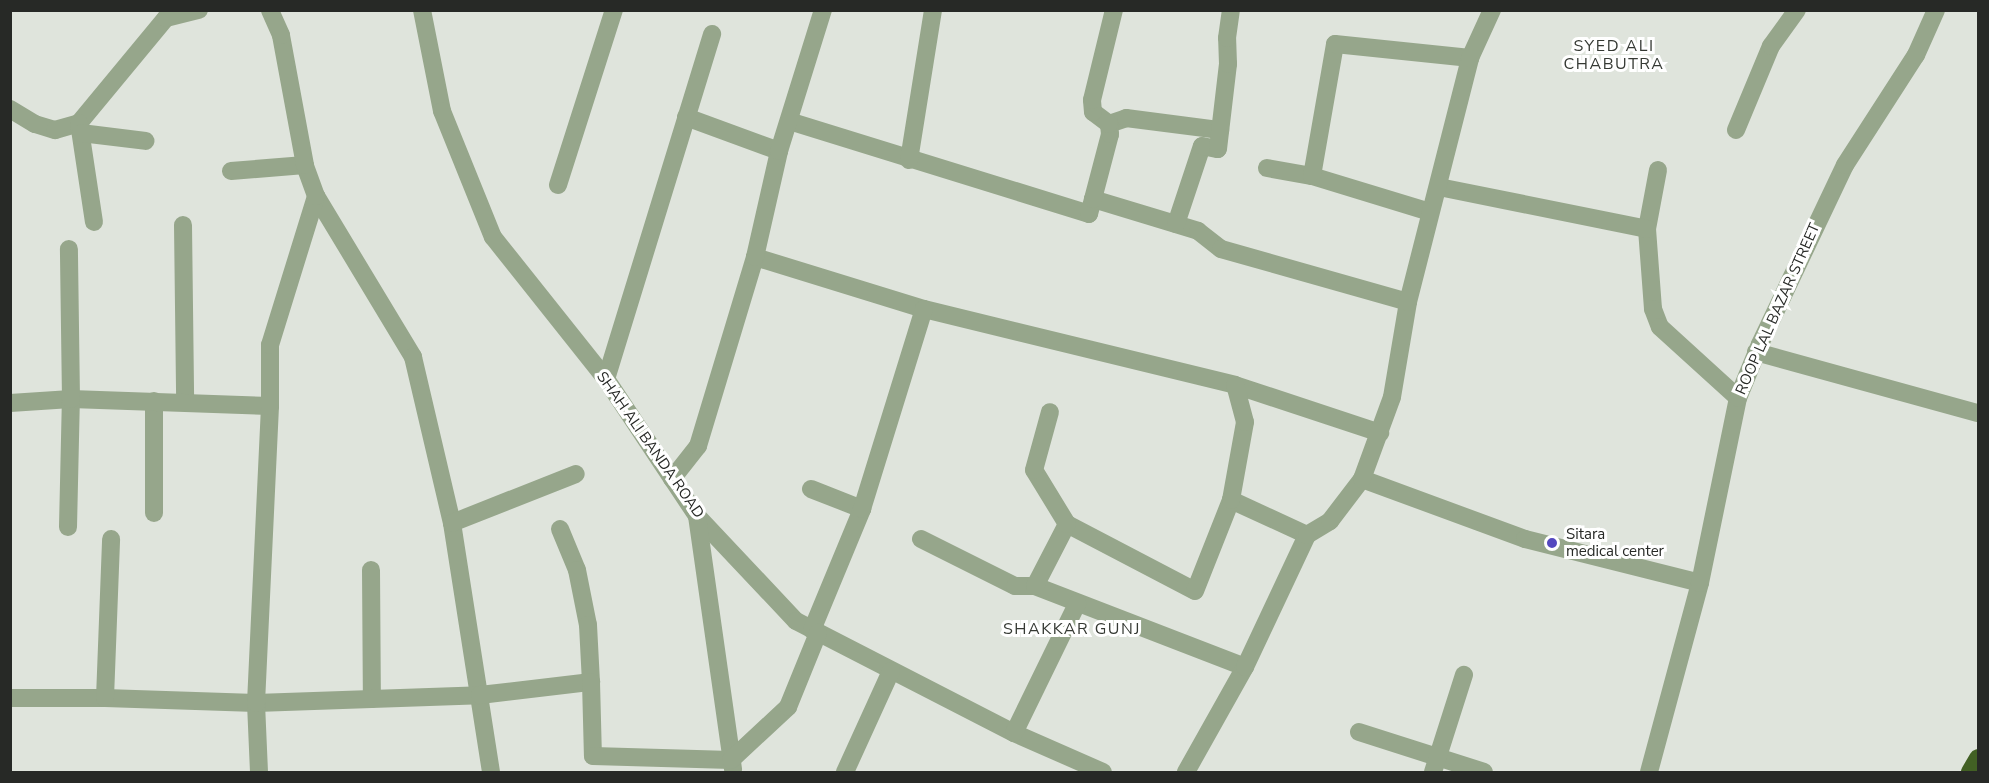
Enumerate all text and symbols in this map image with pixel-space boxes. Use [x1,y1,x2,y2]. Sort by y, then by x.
district label: SYED ALI CHABUTRA [1564,36,1664,74]
street label: ROOP LAL BAZAR STREET [1732,220,1824,398]
street label: SHAH ALI BANDA ROAD [593,368,707,522]
place label: Sitara medical center [1566,525,1664,560]
marker: Sitara medical center [1543,534,1561,552]
district label: SHAKKAR GUNJ [1003,619,1141,639]

